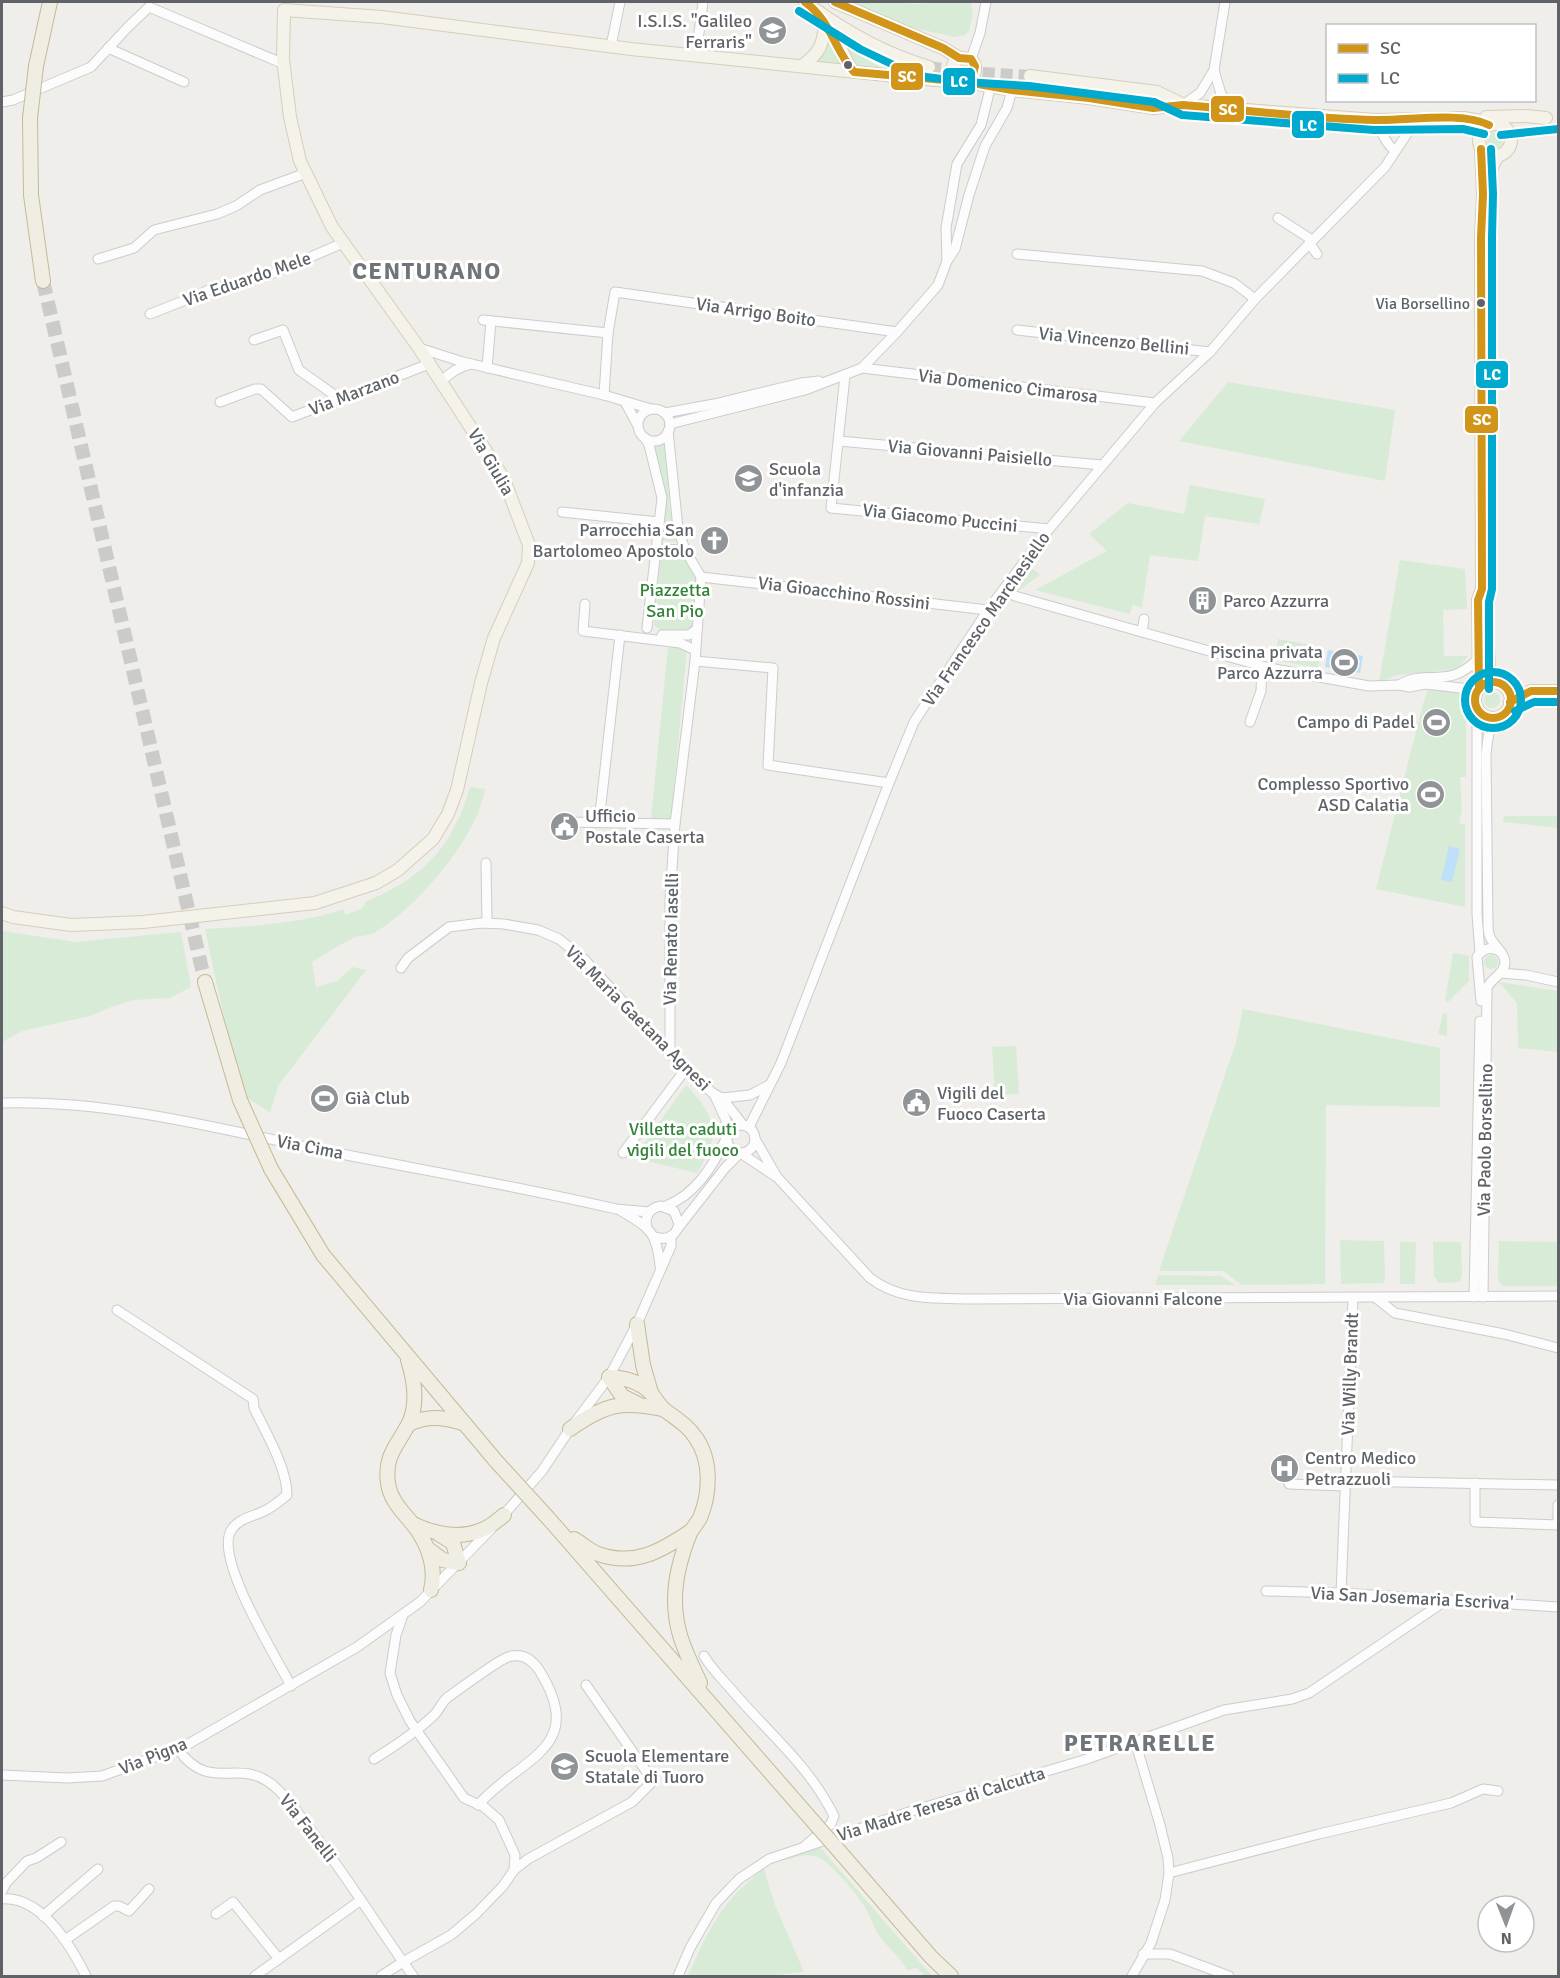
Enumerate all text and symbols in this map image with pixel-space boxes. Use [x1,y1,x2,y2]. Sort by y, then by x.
place label: I.S.I.S. "Galileo Ferraris" [637,10,752,53]
school or university icon: I.S.I.S. "Galileo Ferraris" [757,15,789,47]
legend [1326,24,1536,102]
text: SC [1380,37,1401,59]
unlabelled marker [842,59,854,71]
line badge: SC [890,62,924,91]
text: SC [898,67,917,87]
line badge: LC [942,67,976,96]
text: LC [1380,67,1400,89]
text: LC [950,72,968,92]
line badge: SC [1210,95,1245,123]
text: SC [1219,100,1238,120]
line badge: LC [1291,110,1325,139]
text: LC [1299,116,1317,136]
street label: Via Eduardo Mele [180,247,314,311]
district label: CENTURANO [352,256,502,286]
street label: Via Arrigo Boito [695,293,817,331]
place label: Via Borsellino [1375,294,1470,314]
marker: Via Borsellino [1475,297,1487,309]
street label: Via Vincenzo Bellini [1038,322,1190,360]
line badge: LC [1475,360,1509,389]
street label: Via Domenico Cimarosa [917,364,1099,408]
text: LC [1483,365,1501,385]
street label: Via Marzano [306,366,402,420]
line badge: SC [1464,405,1499,434]
text: SC [1473,410,1492,430]
street label: Via Giulia [463,425,519,499]
street label: Via Giovanni Paisiello [887,435,1053,471]
place label: Scuola d'infanzia [769,458,844,501]
school or university icon: Scuola d'infanzia [732,463,764,495]
street label: Via Giacomo Puccini [861,499,1019,537]
place label: Parrocchia San Bartolomeo Apostolo [533,519,694,562]
church icon: Parrocchia San Bartolomeo Apostolo [699,524,731,556]
street label: Via Francesco Marchesiello [917,527,1055,711]
street label: Via Gioacchino Rossini [757,572,931,614]
park label: Piazzetta San Pio [640,579,710,622]
building icon: Parco Azzurra [1186,585,1218,617]
place label: Parco Azzurra [1223,590,1329,612]
place label: Piscina privata Parco Azzurra [1210,641,1323,684]
sports icon: Piscina privata Parco Azzurra [1328,646,1360,678]
sports icon: Campo di Padel [1420,706,1452,738]
place label: Campo di Padel [1297,711,1415,733]
place label: Complesso Sportivo ASD Calatia [1257,773,1409,816]
sports icon: Complesso Sportivo ASD Calatia [1414,778,1446,810]
place label: Ufficio Postale Caserta [585,805,705,848]
public building icon: Ufficio Postale Caserta [548,810,580,842]
street label: Via Renato Iaselli [659,873,683,1005]
street label: Via Maria Gaetana Agnesi [561,941,715,1095]
street label: Via Paolo Borsellino [1473,1063,1497,1217]
sports icon: Già Club [308,1082,340,1114]
place label: Vigili del Fuoco Caserta [937,1082,1046,1125]
place label: Già Club [345,1087,410,1109]
public building icon: Vigili del Fuoco Caserta [900,1087,932,1119]
park label: Villetta caduti vigili del fuoco [627,1118,739,1161]
street label: Via Cima [275,1130,345,1164]
street label: Via Giovanni Falcone [1063,1288,1223,1310]
street label: Via Willy Brandt [1337,1312,1363,1436]
place label: Centro Medico Petrazzuoli [1305,1447,1416,1490]
hospital icon: Centro Medico Petrazzuoli [1268,1452,1300,1484]
street label: Via San Josemaria Escriva' [1310,1582,1514,1614]
district label: PETRARELLE [1064,1728,1216,1758]
street label: Via Pigna [116,1732,190,1780]
place label: Scuola Elementare Statale di Tuoro [585,1745,729,1788]
school or university icon: Scuola Elementare Statale di Tuoro [548,1750,580,1782]
street label: Via Madre Teresa di Calcutta [834,1762,1048,1846]
street label: Via Fanelli [275,1790,341,1866]
north arrow [1476,1894,1536,1954]
text: N [1501,1928,1512,1948]

